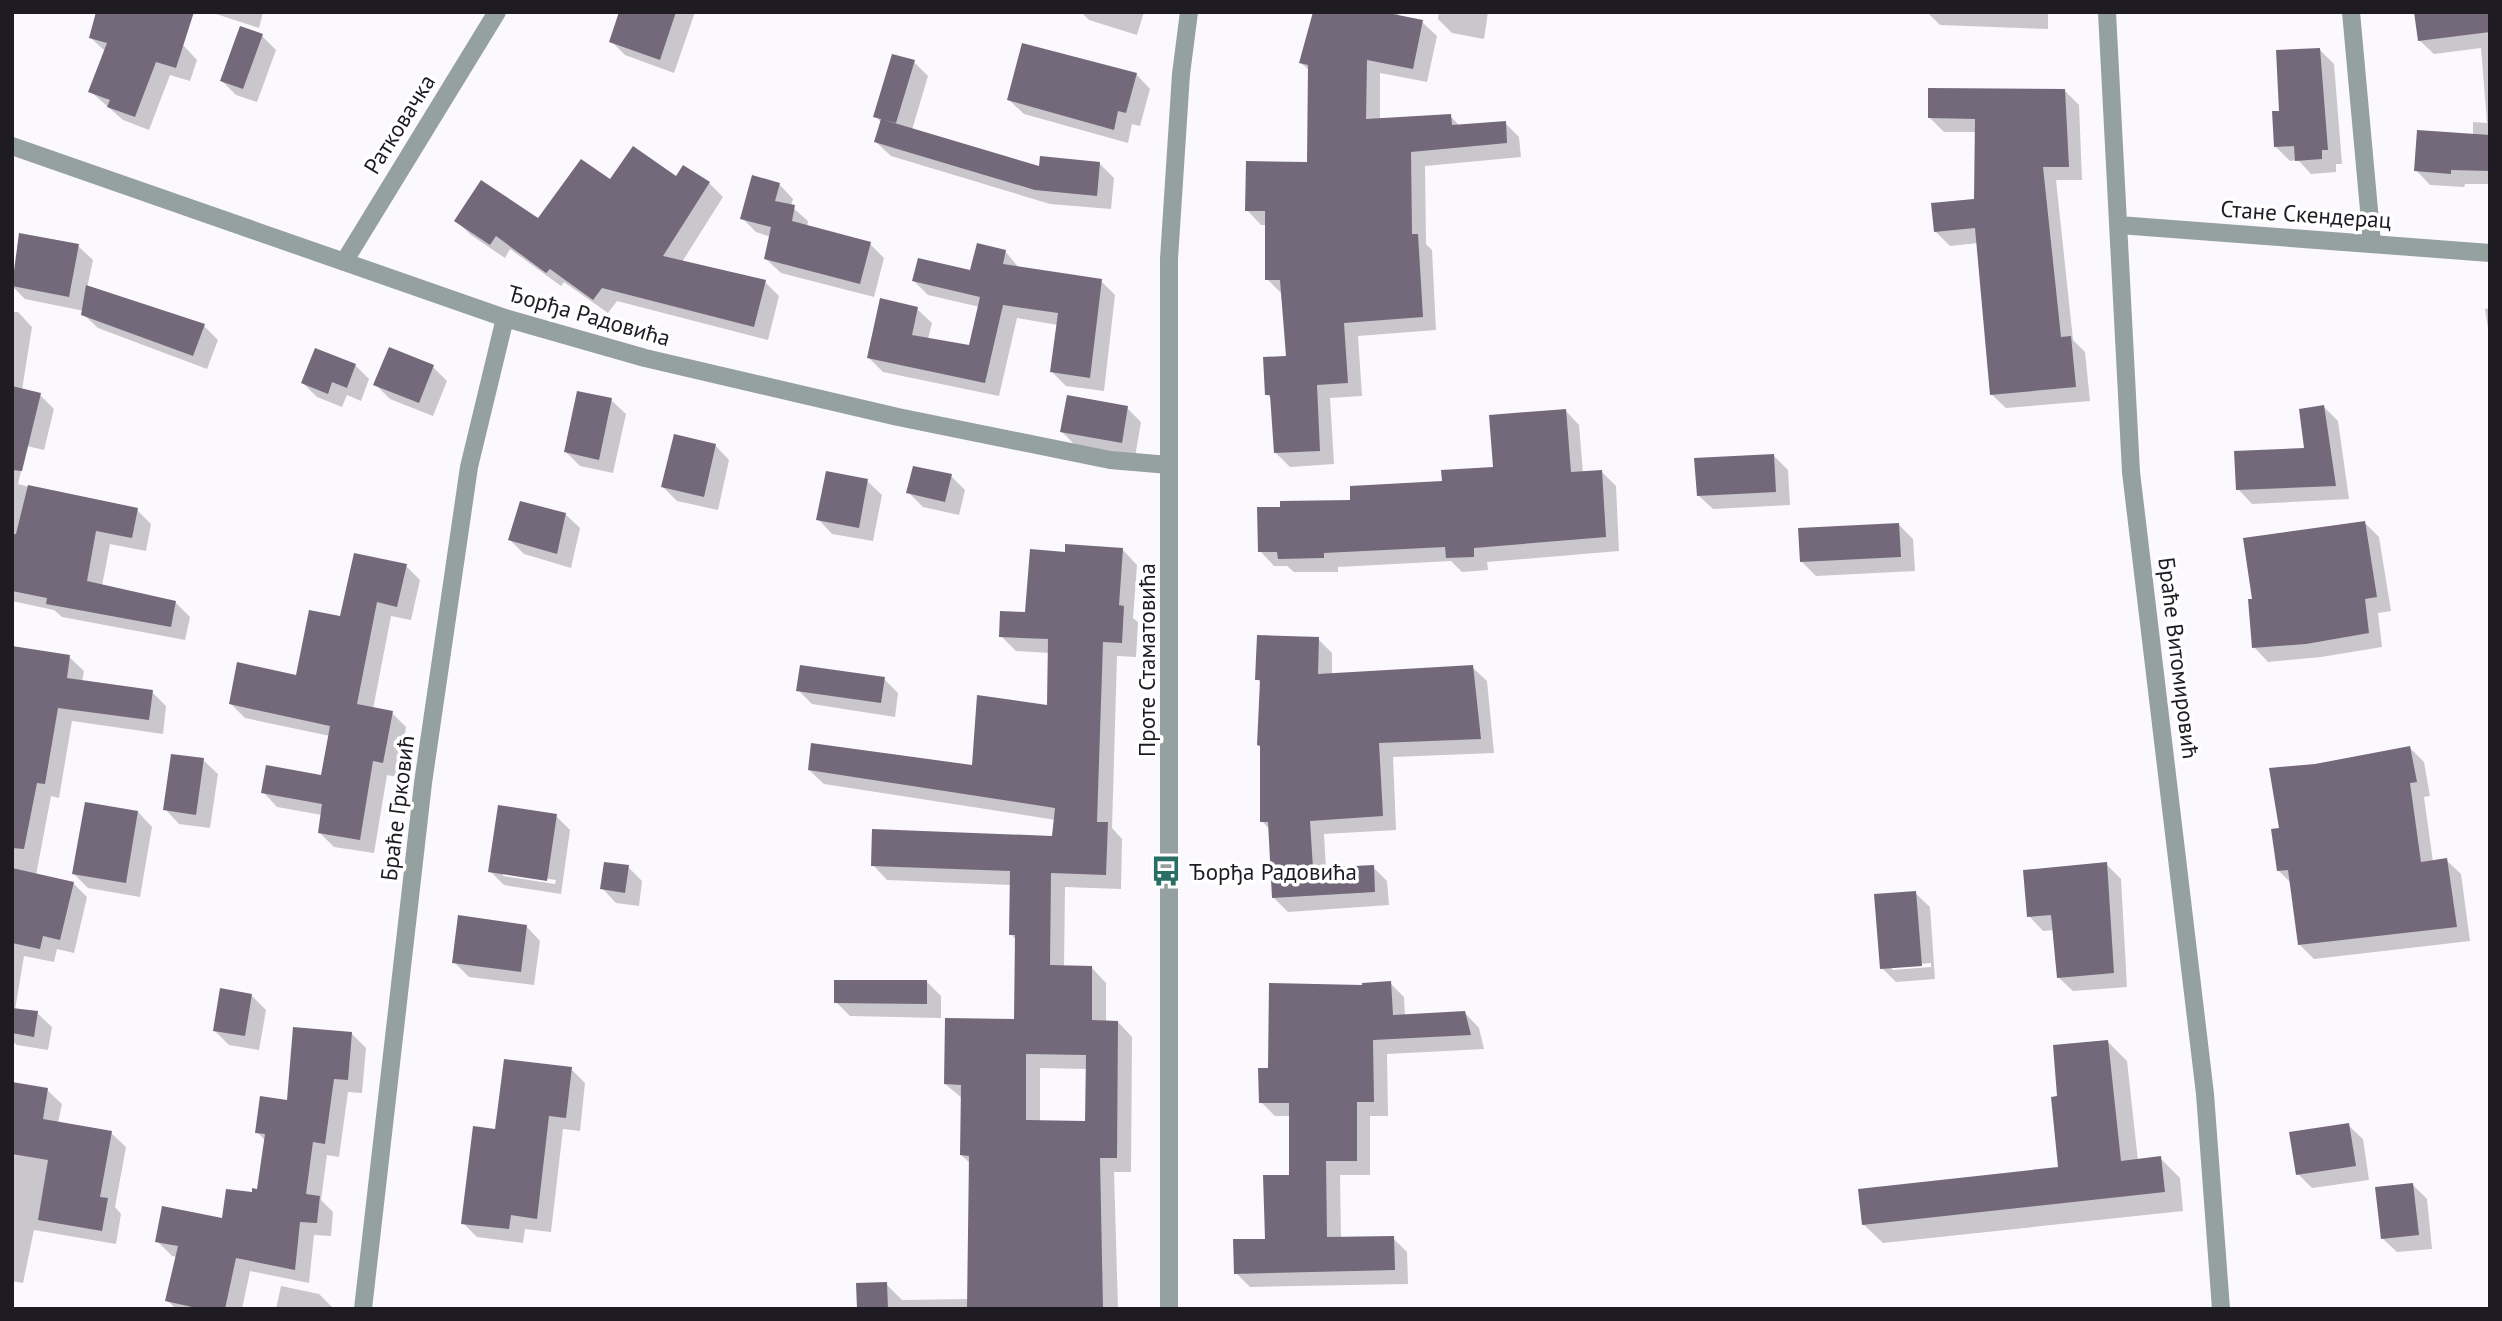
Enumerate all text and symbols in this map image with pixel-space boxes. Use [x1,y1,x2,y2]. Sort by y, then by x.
street label: Ратковачка [357,69,441,179]
street label: Стане Скендерац [2220,194,2393,234]
street label: Ђорђа Радовића [504,278,674,352]
street label: Браће Витомировић [2152,556,2206,760]
street label: Проте Стаматовића [1132,563,1161,757]
street label: Браће Грковић [374,733,420,883]
bus stop icon: Ђорђа Радовића [1149,854,1183,888]
place label: Ђорђа Радовића [1189,857,1357,886]

